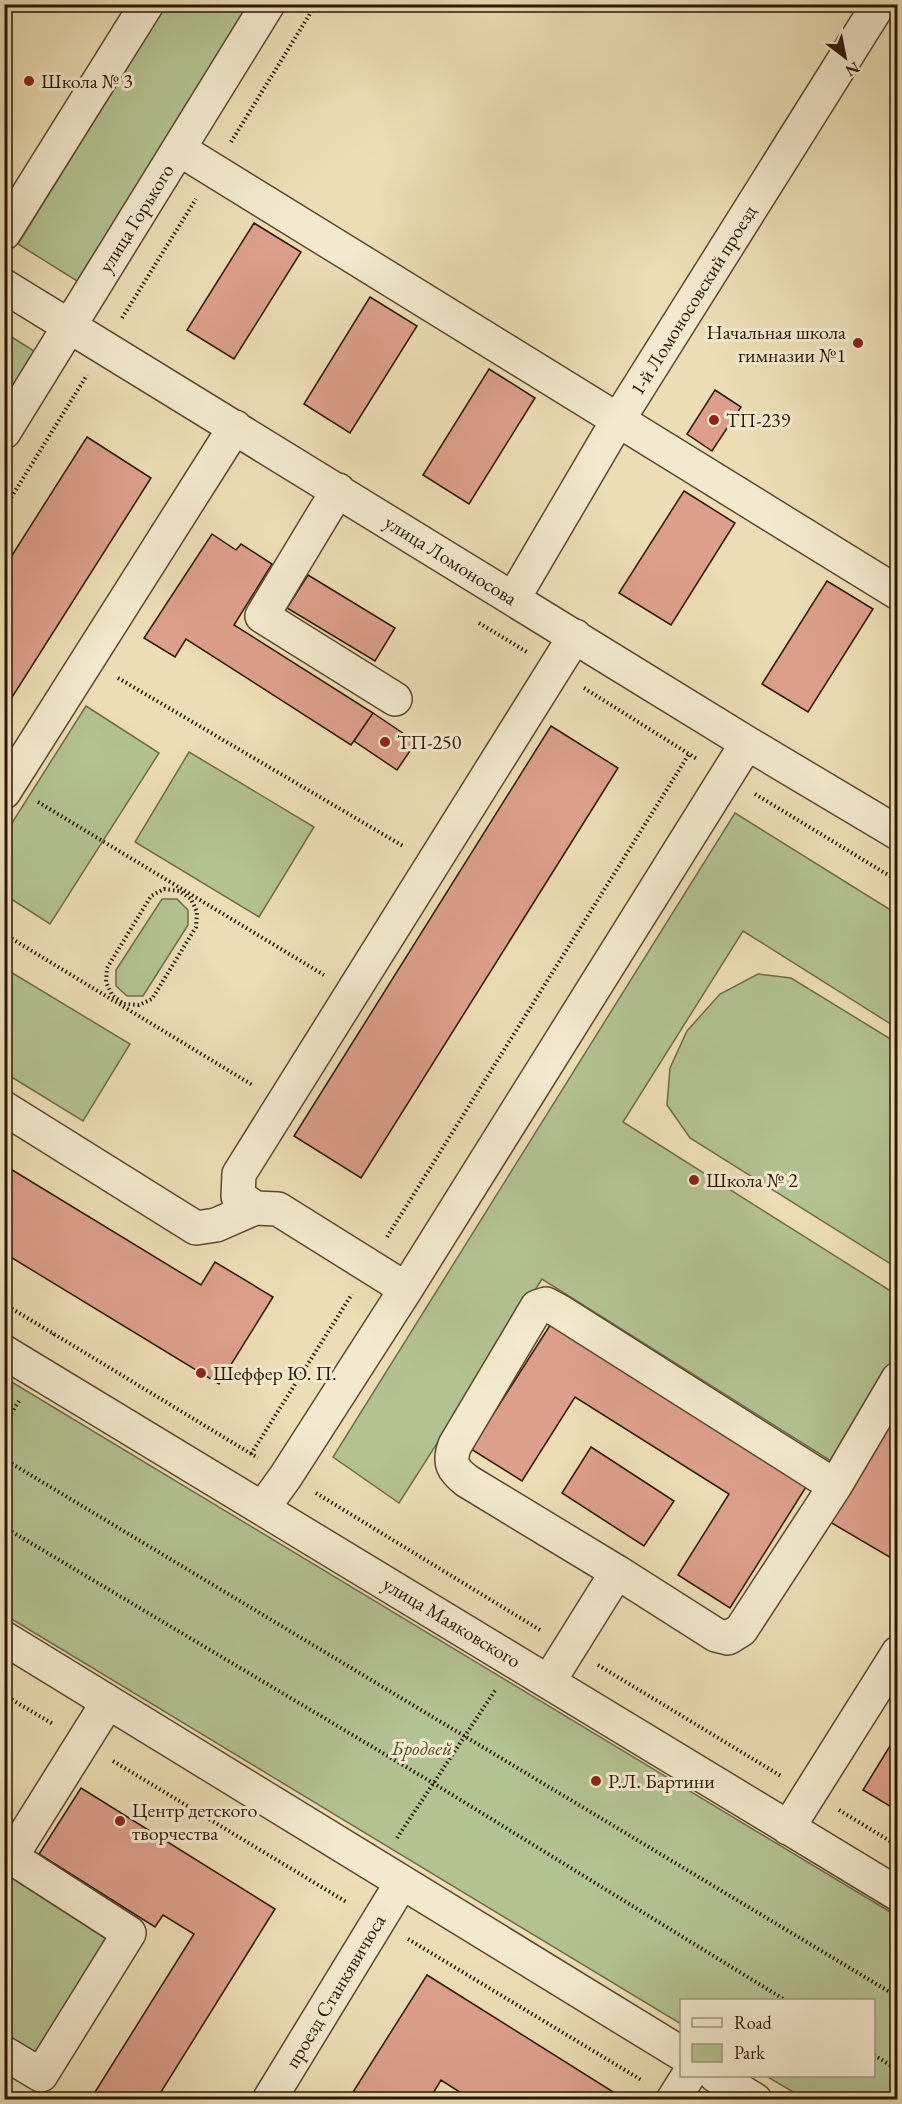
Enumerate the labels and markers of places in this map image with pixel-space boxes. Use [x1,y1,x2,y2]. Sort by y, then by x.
place label: Школа № 3 [41,68,133,94]
marker: Школа № 3 [22,74,36,88]
place label: Начальная школа гимназии №1 [707,319,846,368]
marker: Начальная школа гимназии №1 [851,336,865,350]
place label: ТП-239 [726,407,791,433]
marker: ТП-239 [707,413,721,427]
place label: ТП-250 [397,729,462,755]
marker: ТП-250 [378,735,392,749]
place label: Школа № 2 [706,1167,798,1193]
marker: Школа № 2 [687,1173,701,1187]
place label: Шеффер Ю. П. [213,1360,337,1386]
marker: Шеффер Ю. П. [194,1366,208,1380]
place label: Р.Л. Бартини [608,1768,715,1794]
marker: Р.Л. Бартини [589,1774,603,1788]
place label: Центр детского творчества [132,1797,257,1846]
marker: Центр детского творчества [113,1814,127,1828]

